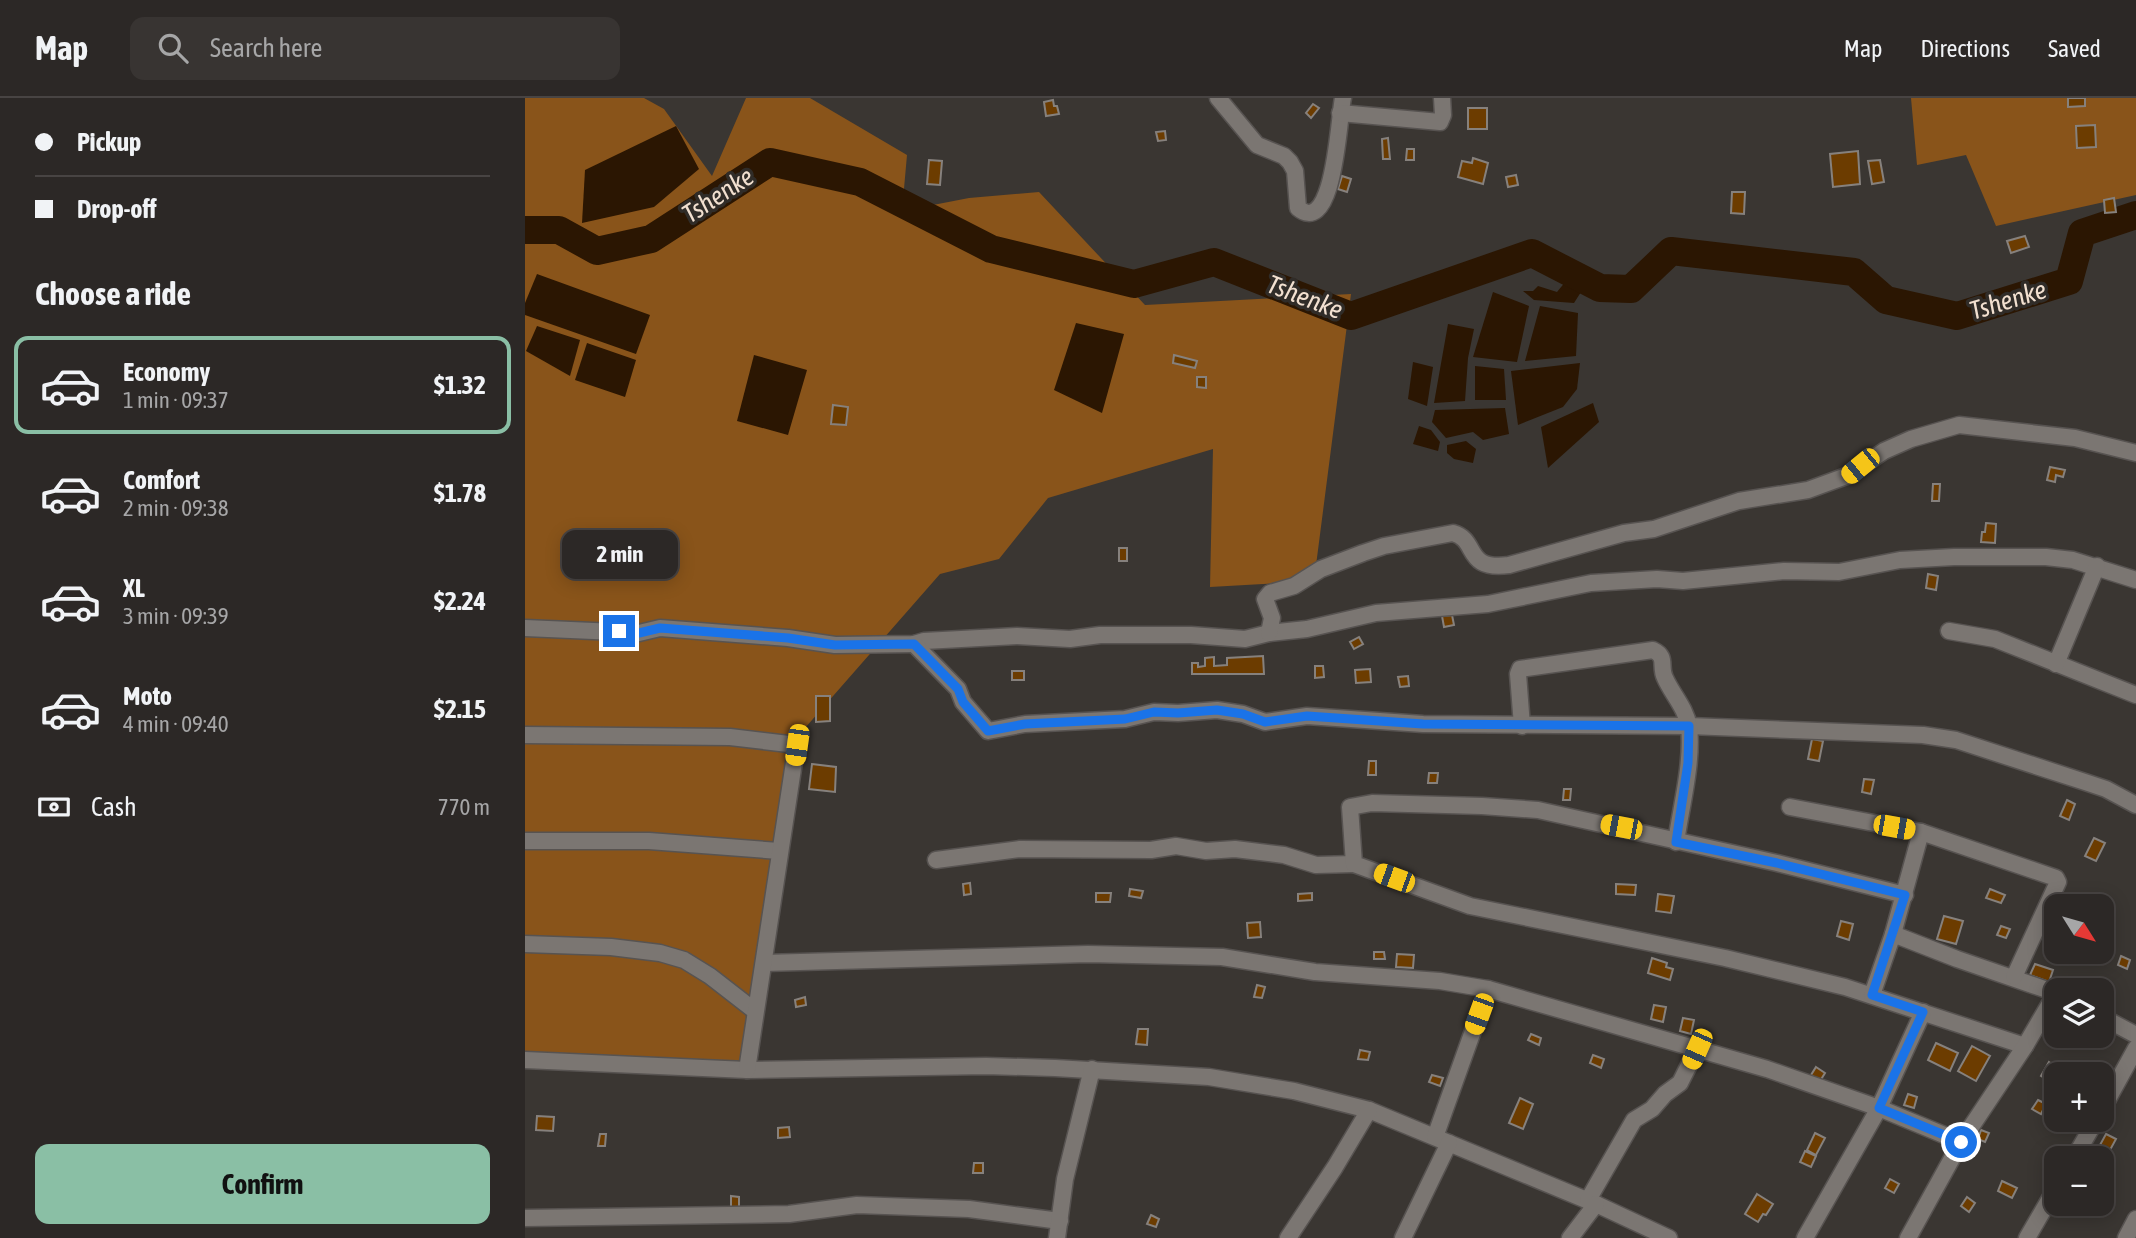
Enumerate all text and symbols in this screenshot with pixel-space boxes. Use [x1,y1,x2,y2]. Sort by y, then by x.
search box [130,17,620,80]
text: Map [35,29,88,67]
icon: search [154,29,192,67]
text: Search here [210,33,322,63]
text: Map [1844,35,1882,62]
text: Directions [1920,35,2010,62]
text: Saved [2048,35,2101,62]
text: Pickup [77,127,141,157]
water label: Tshenke [677,161,759,229]
text: Drop-off [77,194,157,224]
water label: Tshenke [1263,269,1347,325]
water label: Tshenke [1966,274,2050,326]
text: Choose a ride [35,275,191,312]
icon: car [39,354,102,417]
text: Economy [123,357,210,387]
text: $1.32 [434,370,486,400]
text: 1 min · 09:37 [123,387,229,413]
car [1838,445,1883,487]
icon: car [39,462,102,525]
text: Comfort [123,465,200,495]
text: $1.78 [434,478,486,508]
text: 2 min · 09:38 [123,495,229,521]
callout: 2 min [561,530,677,578]
text: 2 min [597,541,643,567]
icon: car [39,570,102,633]
text: XL [123,573,145,603]
text: $2.24 [434,586,486,616]
text: 3 min · 09:39 [123,603,229,629]
route end [603,615,635,647]
icon: car [39,678,102,741]
text: Moto [123,681,172,711]
text: $2.15 [434,694,486,724]
text: 4 min · 09:40 [123,711,229,737]
car [784,723,811,767]
icon: cash [35,788,73,826]
text: Cash [91,792,137,822]
text: 770 m [438,794,490,820]
car [1599,813,1644,841]
car [1872,813,1917,841]
car [1371,861,1418,895]
north arrow [2044,894,2114,964]
map controls [2044,894,2114,1216]
button: layers [2044,978,2114,1048]
car [1462,991,1497,1037]
car [1679,1026,1716,1072]
button: + [2044,1062,2114,1132]
route start [1945,1126,1977,1158]
button: Confirm [35,1144,490,1224]
button: − [2044,1146,2114,1216]

